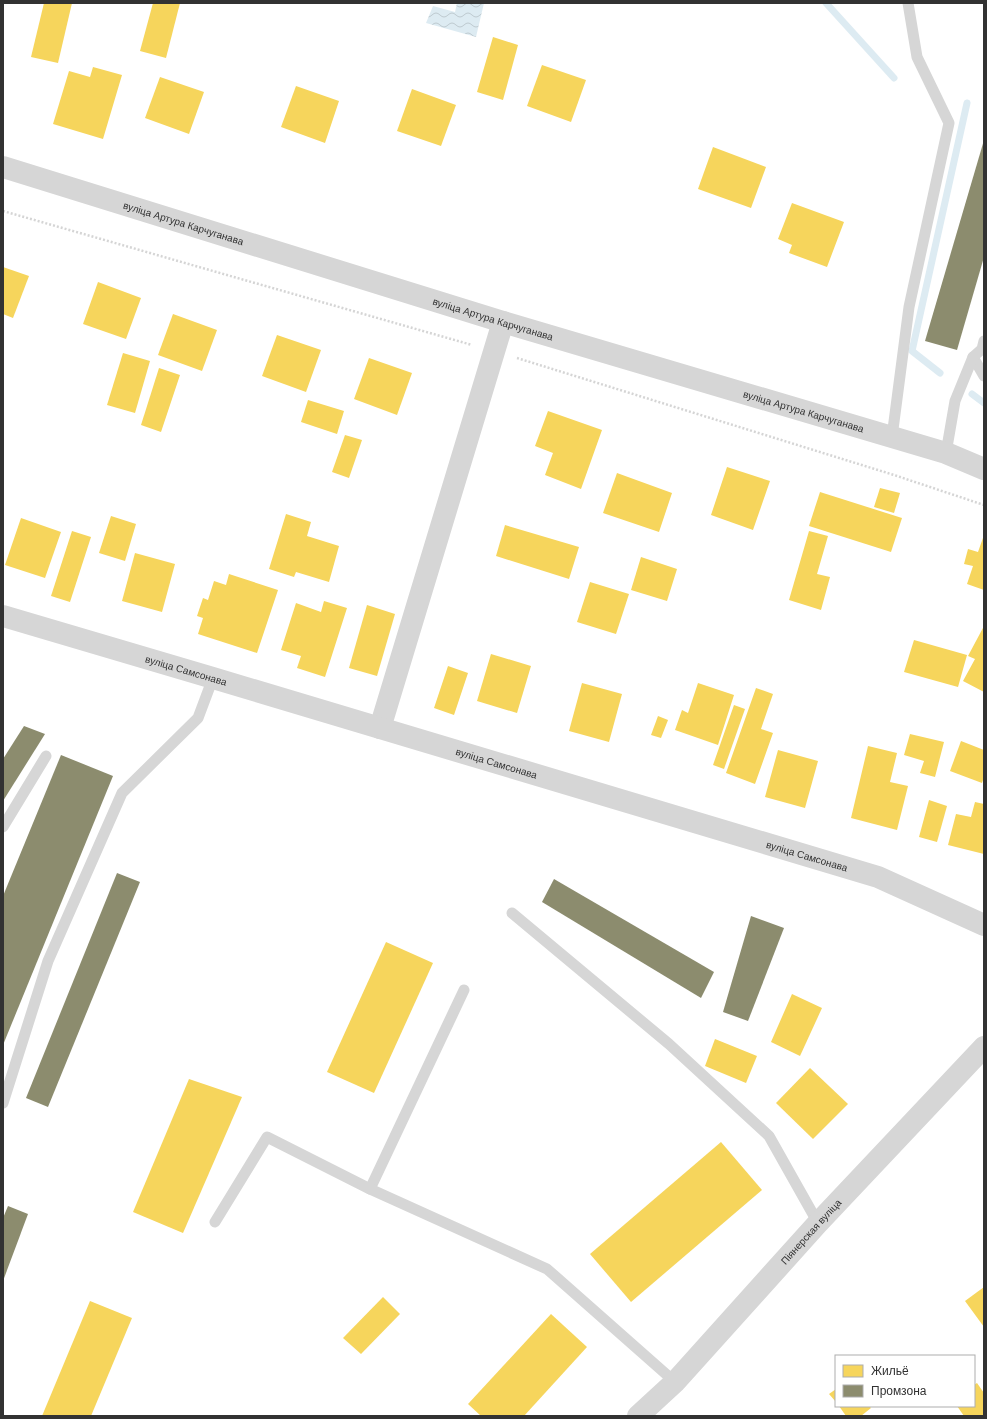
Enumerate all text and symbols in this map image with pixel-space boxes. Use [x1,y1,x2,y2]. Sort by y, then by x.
street label: вуліца Артура Карчуганава [122,199,245,247]
street label: вуліца Артура Карчуганава [431,295,555,342]
street label: вуліца Артура Карчуганава [742,388,866,434]
street label: вуліца Самсонава [144,653,229,687]
street label: вуліца Самсонава [455,746,539,780]
street label: вуліца Самсонава [765,838,849,873]
street label: Піянерская вуліца [778,1196,844,1266]
legend [835,1355,975,1407]
text: Жильё [871,1364,909,1378]
text: Промзона [871,1384,927,1398]

